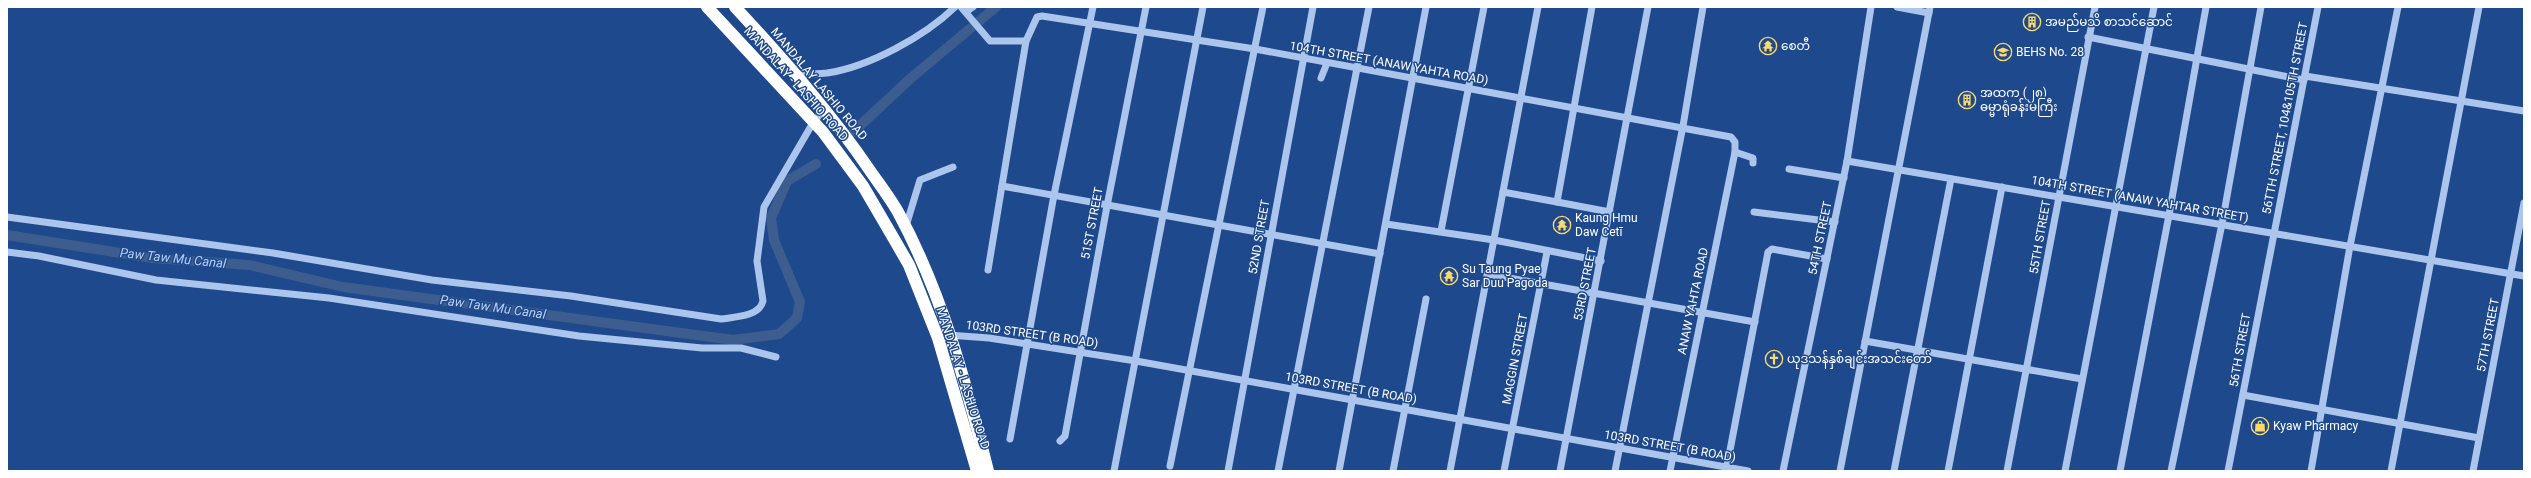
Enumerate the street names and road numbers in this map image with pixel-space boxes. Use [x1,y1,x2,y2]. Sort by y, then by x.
street label: 56TTH STREET, 104&105TH STREET [2259,21,2311,215]
street label: MANDALAY - LASHIO ROAD [741,24,851,144]
street label: MANDALAY LASHIO ROAD [768,25,870,143]
street label: 104TH STREET (ANAW YAHTA ROAD) [1288,39,1490,87]
street label: 104TH STREET (ANAW YAHTAR STREET) [2030,173,2250,225]
street label: 51ST STREET [1078,186,1106,260]
street label: 52ND STREET [1246,199,1272,275]
street label: 55TH STREET [2027,199,2053,275]
street label: 54TH STREET [1805,200,1835,276]
street label: 53RD STREET [1571,246,1599,322]
street label: ANAW YAHTA ROAD [1675,246,1711,356]
street label: 57TH STREET [2474,297,2502,373]
street label: MANDALAY - LASHIO ROAD [933,305,993,451]
street label: MAGGIN STREET [1499,312,1531,406]
street label: 56TH STREET [2227,312,2253,388]
street label: 103RD STREET (B ROAD) [965,318,1099,350]
street label: 103RD STREET (B ROAD) [1284,369,1418,407]
street label: 103RD STREET (B ROAD) [1603,427,1737,465]

